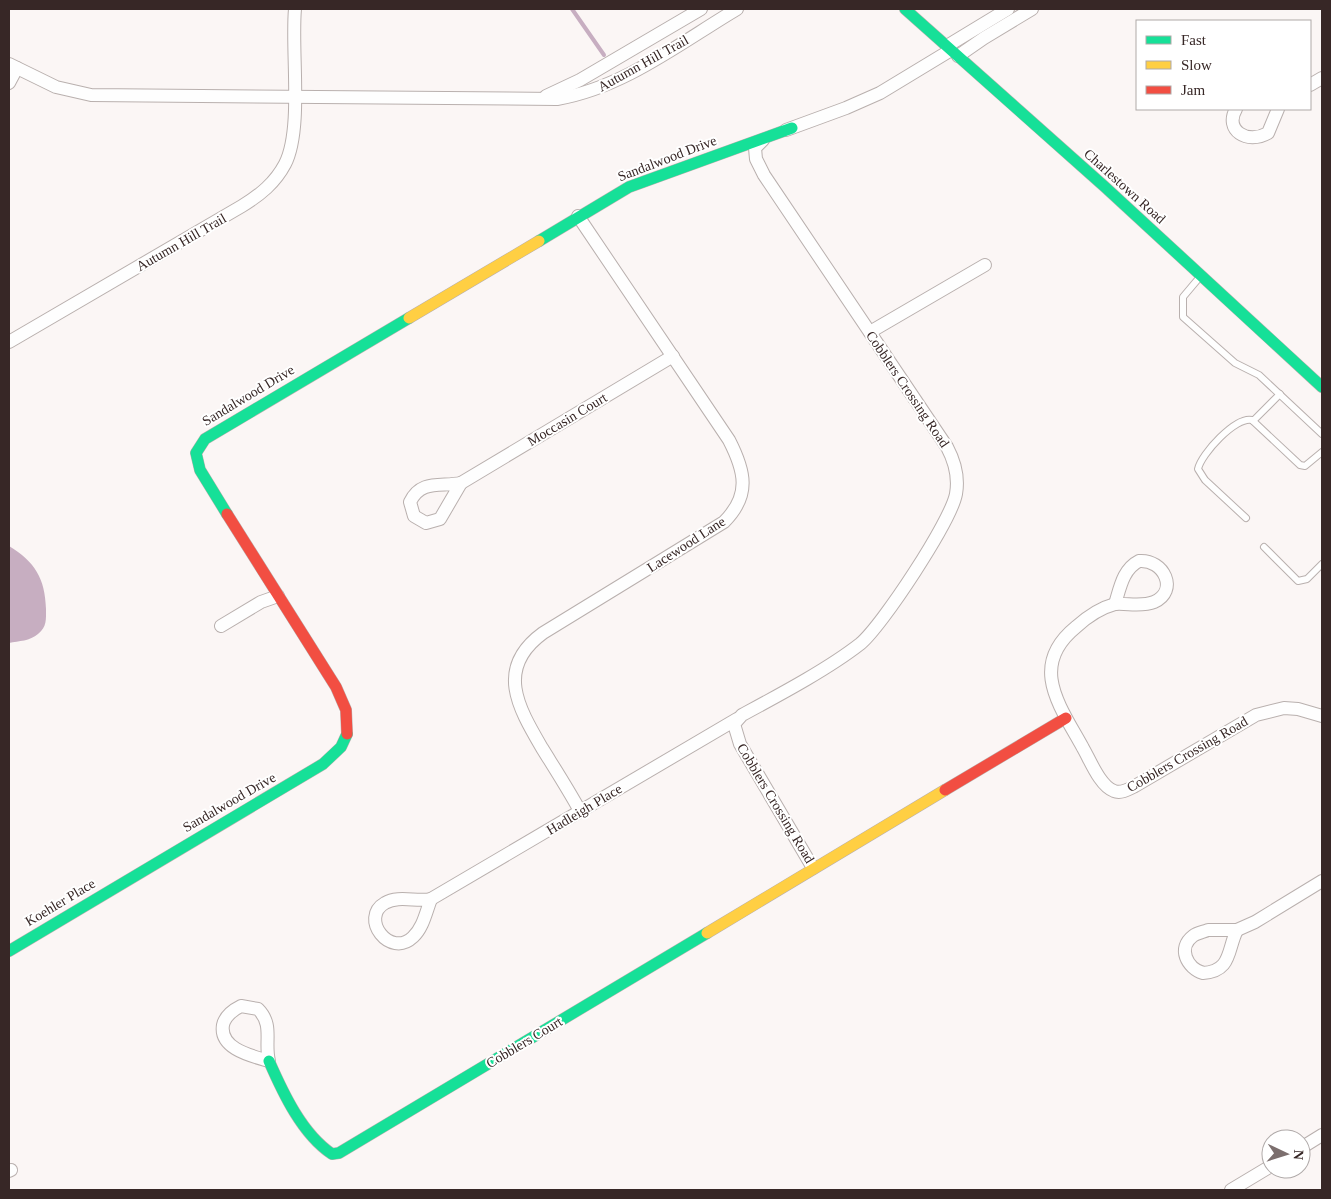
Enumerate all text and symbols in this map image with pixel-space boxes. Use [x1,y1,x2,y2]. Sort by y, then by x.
legend [1136,20,1311,110]
street label: Autumn Hill Trail [595,32,691,95]
text: Fast [1181,32,1207,48]
text: Slow [1181,57,1212,73]
text: Jam [1181,82,1205,98]
street label: Sandalwood Drive [616,133,719,184]
street label: Charlestown Road [1081,146,1168,227]
street label: Autumn Hill Trail [134,211,229,274]
street label: Cobblers Crossing Road [863,328,952,450]
street label: Sandalwood Drive [200,362,297,429]
street label: Moccasin Court [525,390,610,449]
street label: Lacewood Lane [645,514,728,575]
street label: Cobblers Crossing Road [1124,714,1250,795]
street label: Cobblers Crossing Road [734,741,817,866]
street label: Sandalwood Drive [180,770,278,835]
street label: Hadleigh Place [544,781,625,838]
street label: Koehler Place [23,876,98,929]
street label: Cobblers Court [484,1014,565,1071]
north arrow [1261,1129,1311,1179]
text: N [1291,1149,1306,1160]

